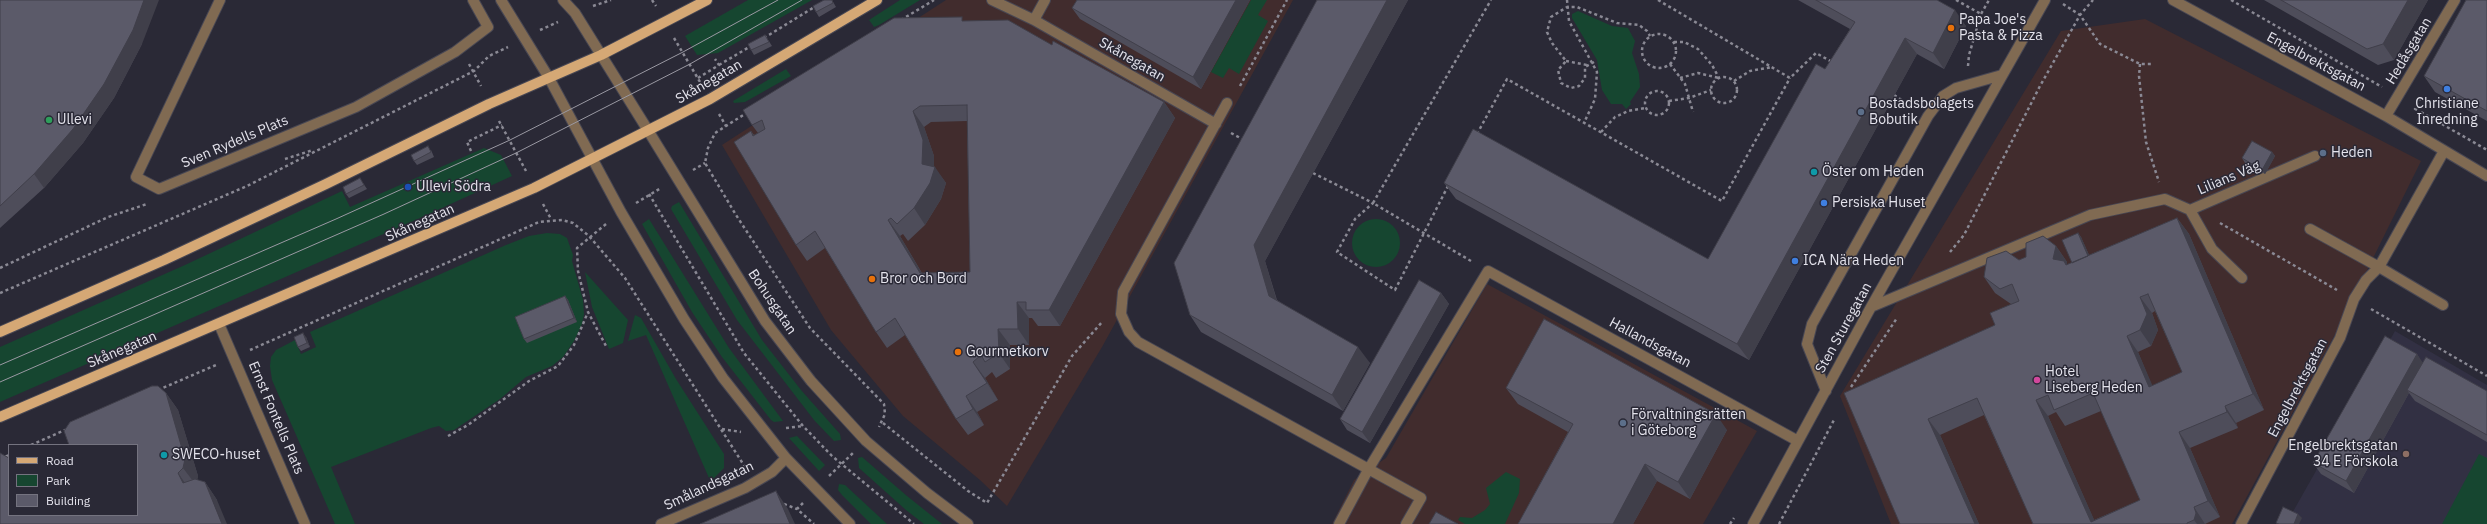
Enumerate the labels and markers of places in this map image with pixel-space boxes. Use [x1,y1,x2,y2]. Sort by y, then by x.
place label: Papa Joe's Pasta & Pizza [1959,12,2043,44]
marker: Papa Joe's Pasta & Pizza [1946,23,1956,33]
marker: Christiane Inredning [2442,84,2452,94]
place label: Bostadsbolagets Bobutik [1869,96,1974,128]
place label: Christiane Inredning [2415,96,2479,128]
marker: Bostadsbolagets Bobutik [1856,107,1866,117]
place label: Ullevi [57,112,92,128]
marker: Ullevi [44,115,54,125]
place label: Heden [2331,145,2372,161]
marker: Heden [2318,148,2328,158]
place label: Öster om Heden [1822,164,1924,180]
marker: Öster om Heden [1809,167,1819,177]
place label: Ullevi Södra [416,179,491,195]
marker: Ullevi Södra [403,182,413,192]
place label: Persiska Huset [1832,195,1926,211]
marker: Persiska Huset [1819,198,1829,208]
place label: ICA Nära Heden [1803,253,1904,269]
marker: ICA Nära Heden [1790,256,1800,266]
place label: Bror och Bord [880,271,967,287]
marker: Bror och Bord [867,274,877,284]
place label: Gourmetkorv [966,344,1049,360]
marker: Gourmetkorv [953,347,963,357]
place label: Hotel Liseberg Heden [2045,364,2143,396]
marker: Hotel Liseberg Heden [2032,375,2042,385]
place label: Förvaltningsrätten i Göteborg [1631,407,1746,440]
marker: Förvaltningsrätten i Göteborg [1618,418,1628,428]
place label: Engelbrektsgatan 34 E Förskola [2288,438,2398,470]
place label: SWECO-huset [172,447,260,463]
marker: Engelbrektsgatan 34 E Förskola [2401,449,2411,459]
marker: SWECO-huset [159,450,169,460]

